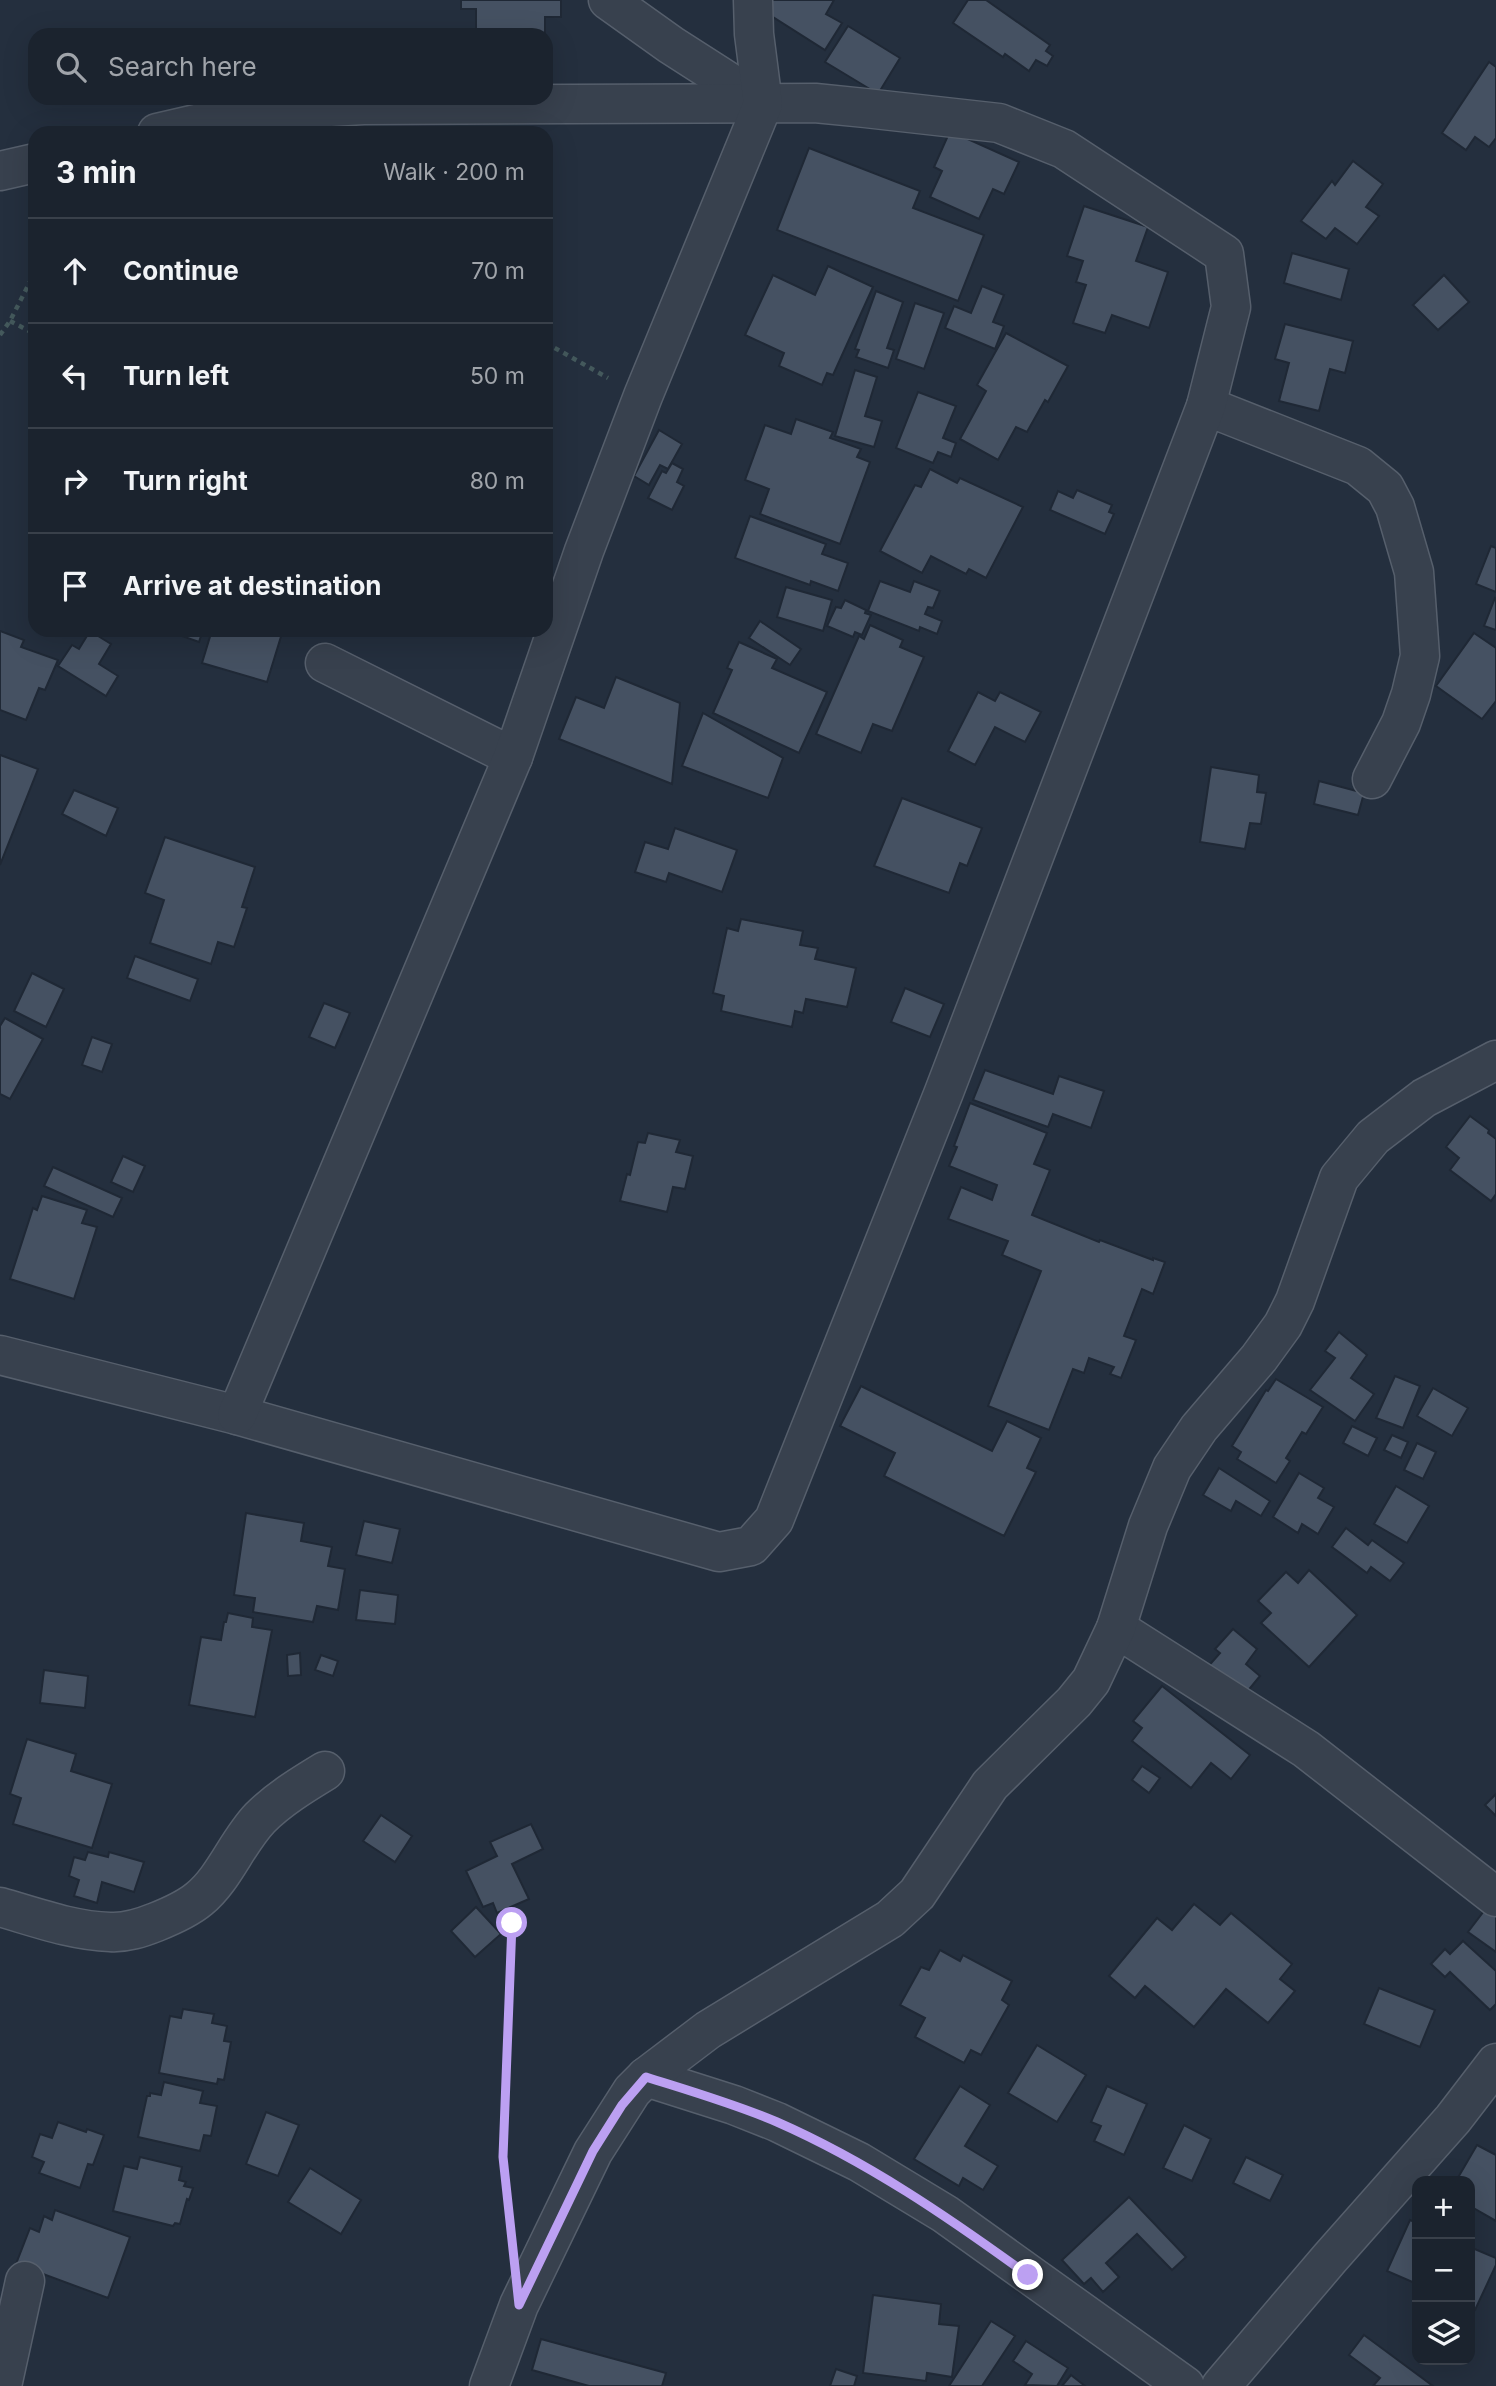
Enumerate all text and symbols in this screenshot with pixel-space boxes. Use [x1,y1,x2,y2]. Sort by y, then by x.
search box [28,28,553,105]
icon: search [52,48,90,86]
text: Search here [108,51,257,82]
text: 3 min [56,154,137,190]
text: Walk · 200 m [383,158,525,186]
icon: ahead [56,252,94,290]
text: Continue [123,255,239,286]
text: 70 m [471,257,525,285]
icon: left [56,357,94,395]
text: Turn left [123,360,229,391]
text: 50 m [470,362,525,390]
icon: right [56,462,94,500]
text: Turn right [123,465,248,496]
text: 80 m [470,467,525,495]
icon: arrive [56,567,94,605]
text: Arrive at destination [123,570,382,601]
route start [496,1907,527,1938]
map controls [1412,2176,1475,2365]
button: + [1412,2176,1475,2239]
button: − [1412,2239,1475,2302]
route end [1012,2259,1043,2290]
button: layers [1412,2302,1475,2365]

